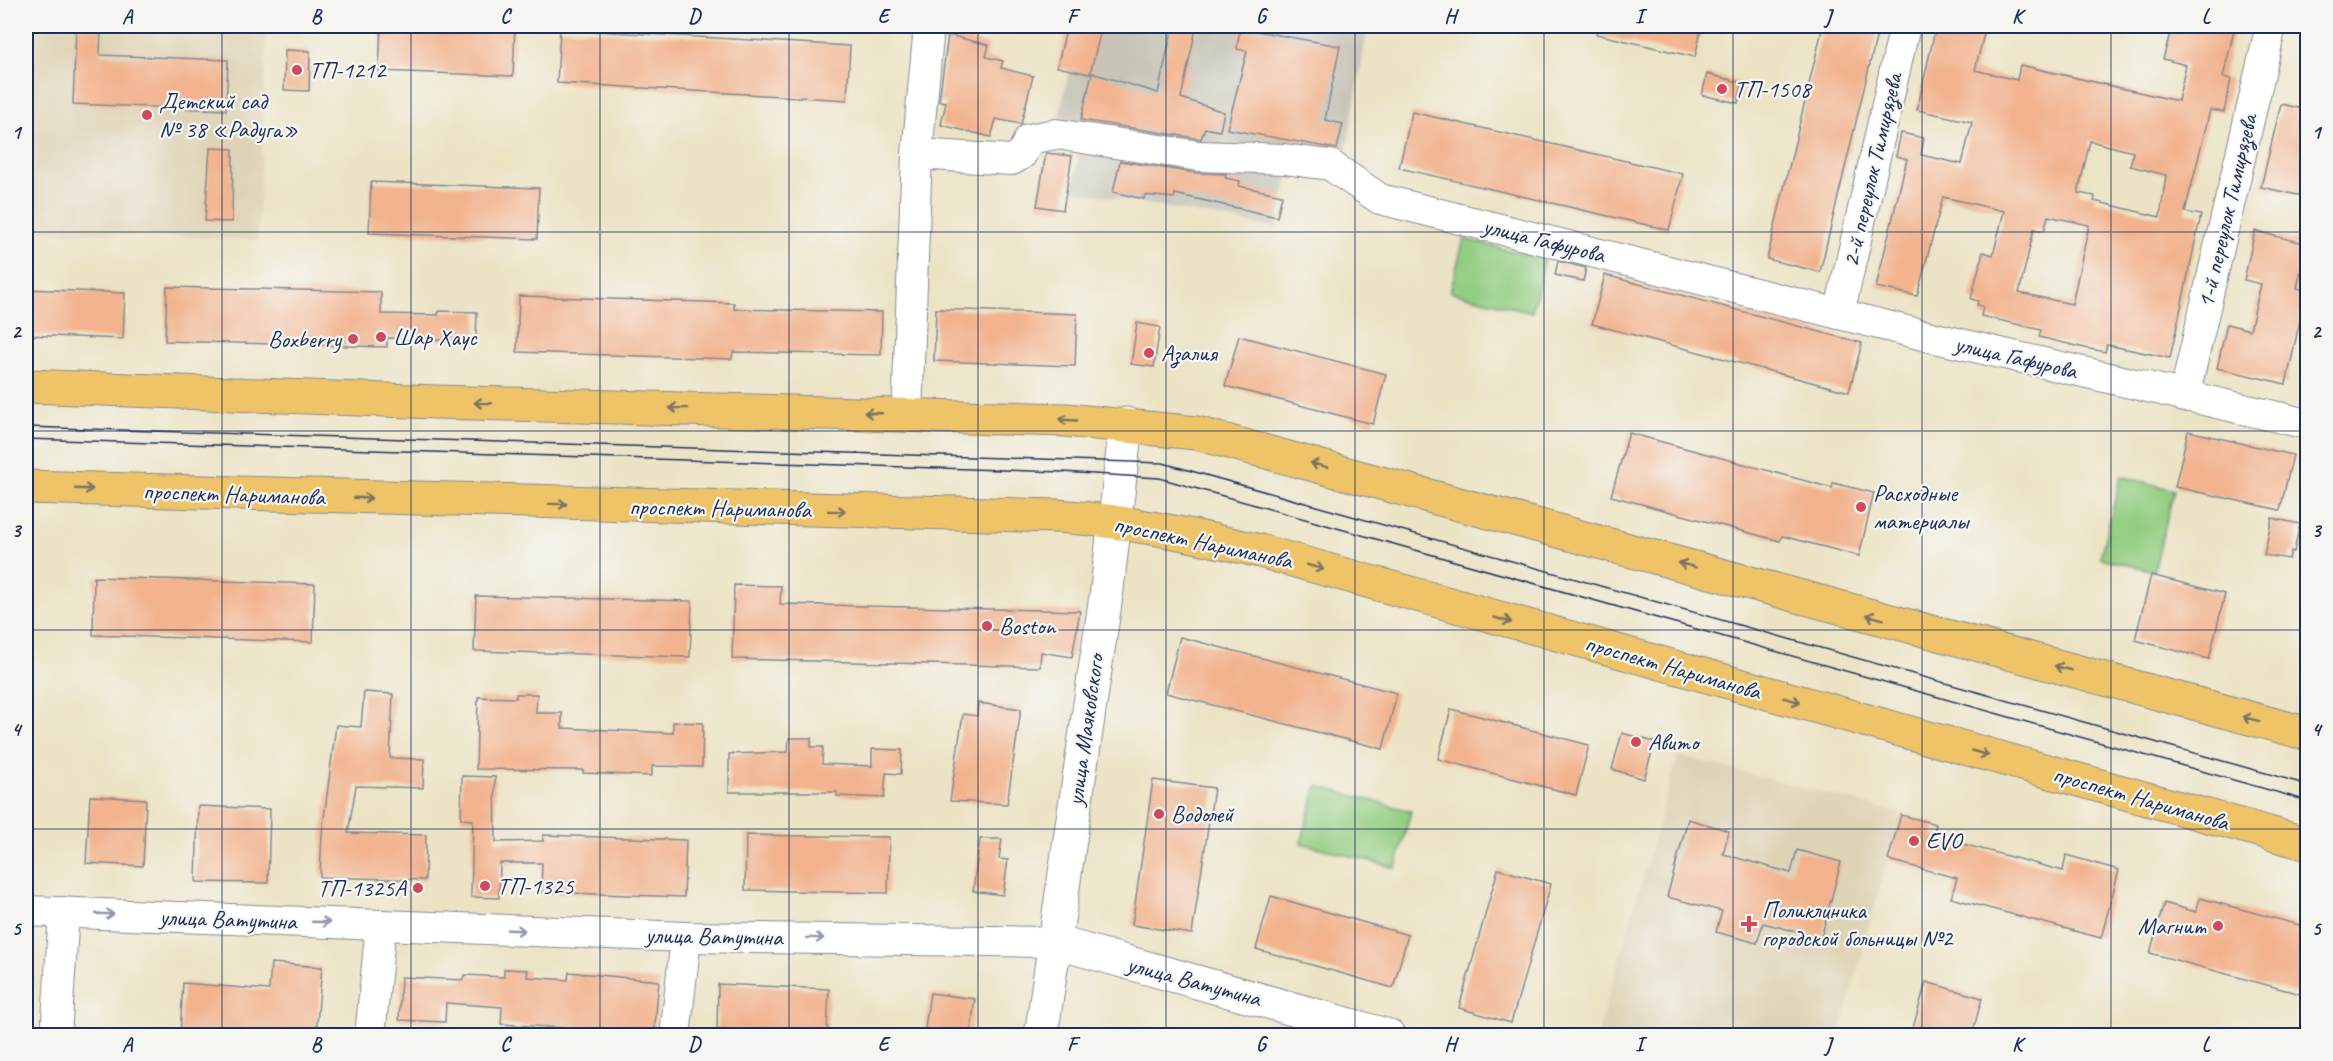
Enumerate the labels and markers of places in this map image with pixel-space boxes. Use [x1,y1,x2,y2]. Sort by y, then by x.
place label: ТП-1212 [309,55,388,85]
marker: ТП-1212 [290,63,304,77]
place label: ТП-1508 [1734,74,1813,104]
marker: ТП-1508 [1715,82,1729,96]
place label: Детский сад № 38 «Радуга» [159,86,298,144]
marker: Детский сад № 38 «Радуга» [140,108,154,122]
place label: Шар Хаус [393,322,478,352]
place label: Boxberry [268,324,343,354]
marker: Шар Хаус [374,330,388,344]
marker: Boxberry [346,332,360,346]
place label: Азалия [1161,338,1219,369]
marker: Азалия [1142,346,1156,360]
place label: Расходные материалы [1873,478,1971,536]
marker: Расходные материалы [1854,500,1868,514]
place label: Boston [999,611,1057,641]
marker: Boston [980,619,994,633]
place label: Авито [1648,727,1701,757]
marker: Авито [1629,735,1643,749]
place label: Водолей [1171,799,1235,829]
marker: Водолей [1152,807,1166,821]
place label: EVO [1926,826,1963,856]
marker: EVO [1907,834,1921,848]
place label: ТП-1325 [497,871,575,901]
place label: ТП-1325А [318,873,407,903]
marker: ТП-1325 [478,879,492,893]
marker: ТП-1325А [411,881,425,895]
place label: Поликлиника городской больницы №2 [1762,895,1955,953]
place label: Магнит [2138,911,2207,941]
marker: Поликлиника городской больницы №2 [1740,915,1758,933]
marker: Магнит [2211,919,2225,933]

